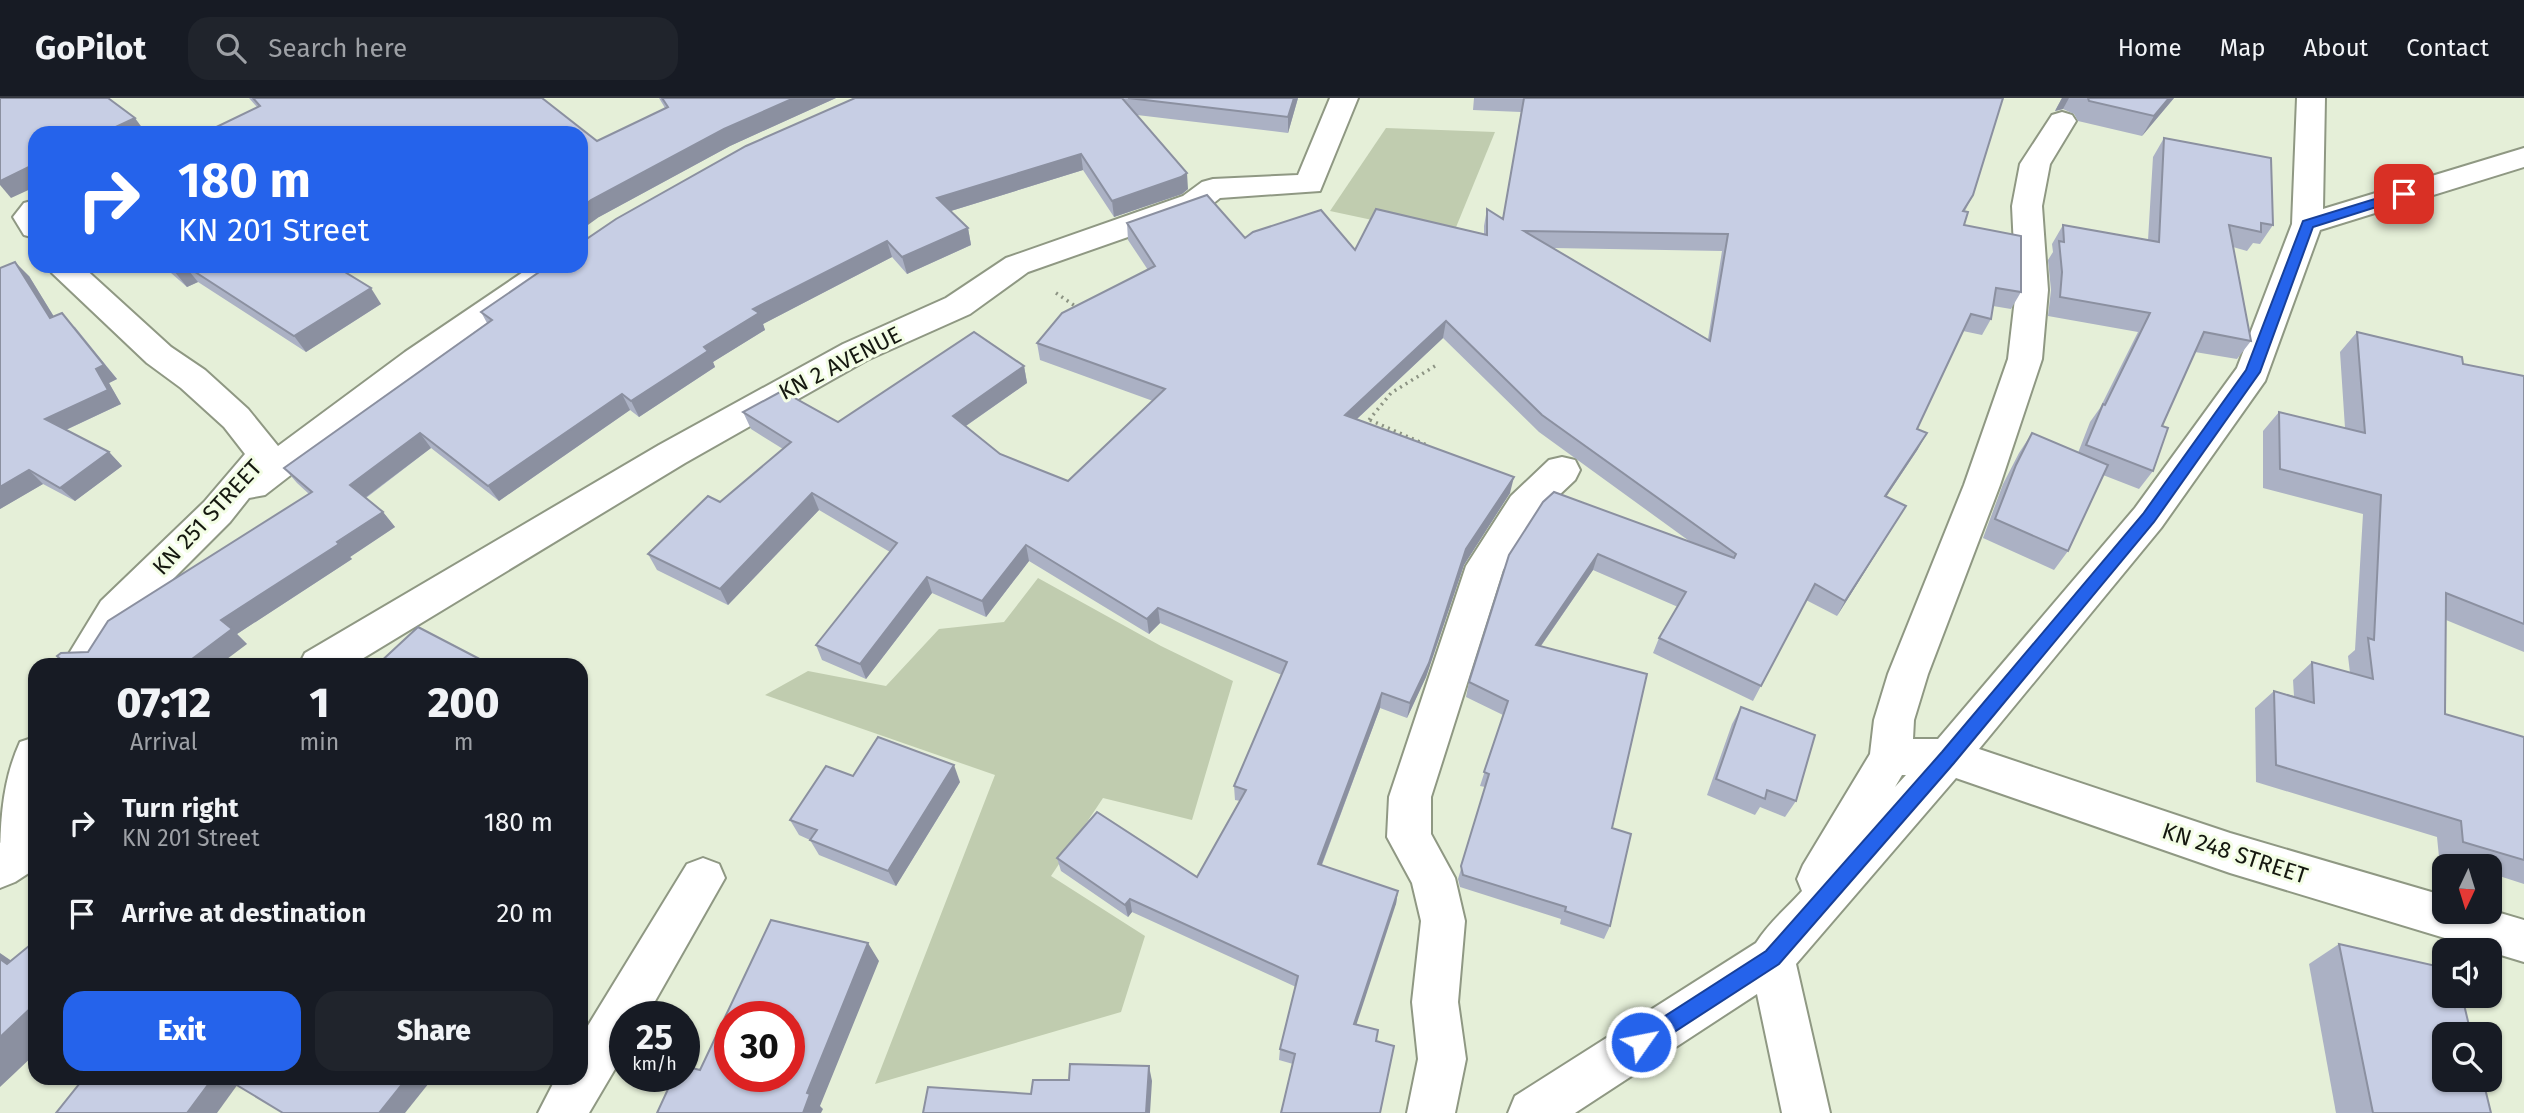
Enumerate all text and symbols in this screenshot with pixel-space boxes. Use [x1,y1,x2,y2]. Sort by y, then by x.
search box [188,17,678,80]
text: GoPilot [35,28,146,68]
icon: search [212,29,250,67]
text: Search here [268,33,407,64]
text: Home [2118,34,2182,62]
text: Map [2220,34,2266,62]
text: About [2304,34,2368,62]
text: Contact [2406,34,2489,62]
text: 180 m [178,151,311,210]
icon: right [63,154,154,245]
pin [2374,164,2434,224]
icon: arrive [2385,175,2423,213]
text: KN 201 Street [178,211,369,249]
street label: KN 2 AVENUE [774,320,906,406]
street label: KN 251 STREET [146,453,268,580]
text: 07:12 [116,678,211,728]
text: 1 [309,678,329,728]
text: 200 [428,678,500,728]
text: Arrival [130,728,197,756]
text: min [300,728,339,756]
text: m [454,728,473,756]
text: Turn right [122,793,239,824]
icon: right [63,804,101,842]
text: 180 m [484,807,553,838]
street label: KN 248 STREET [2159,816,2311,890]
text: KN 201 Street [122,824,259,852]
north arrow [2432,854,2502,924]
map controls [2432,854,2502,1092]
icon: arrive [63,895,101,933]
text: Arrive at destination [122,898,366,929]
text: 20 m [496,898,553,929]
button: sound [2432,938,2502,1008]
button: Exit [63,991,301,1071]
button: Share [315,991,553,1071]
speed limit sign: 30 [714,1001,805,1092]
position arrow [1604,1005,1678,1079]
text: 25 [636,1016,673,1058]
button: search [2432,1022,2502,1092]
text: km/h [632,1053,677,1075]

